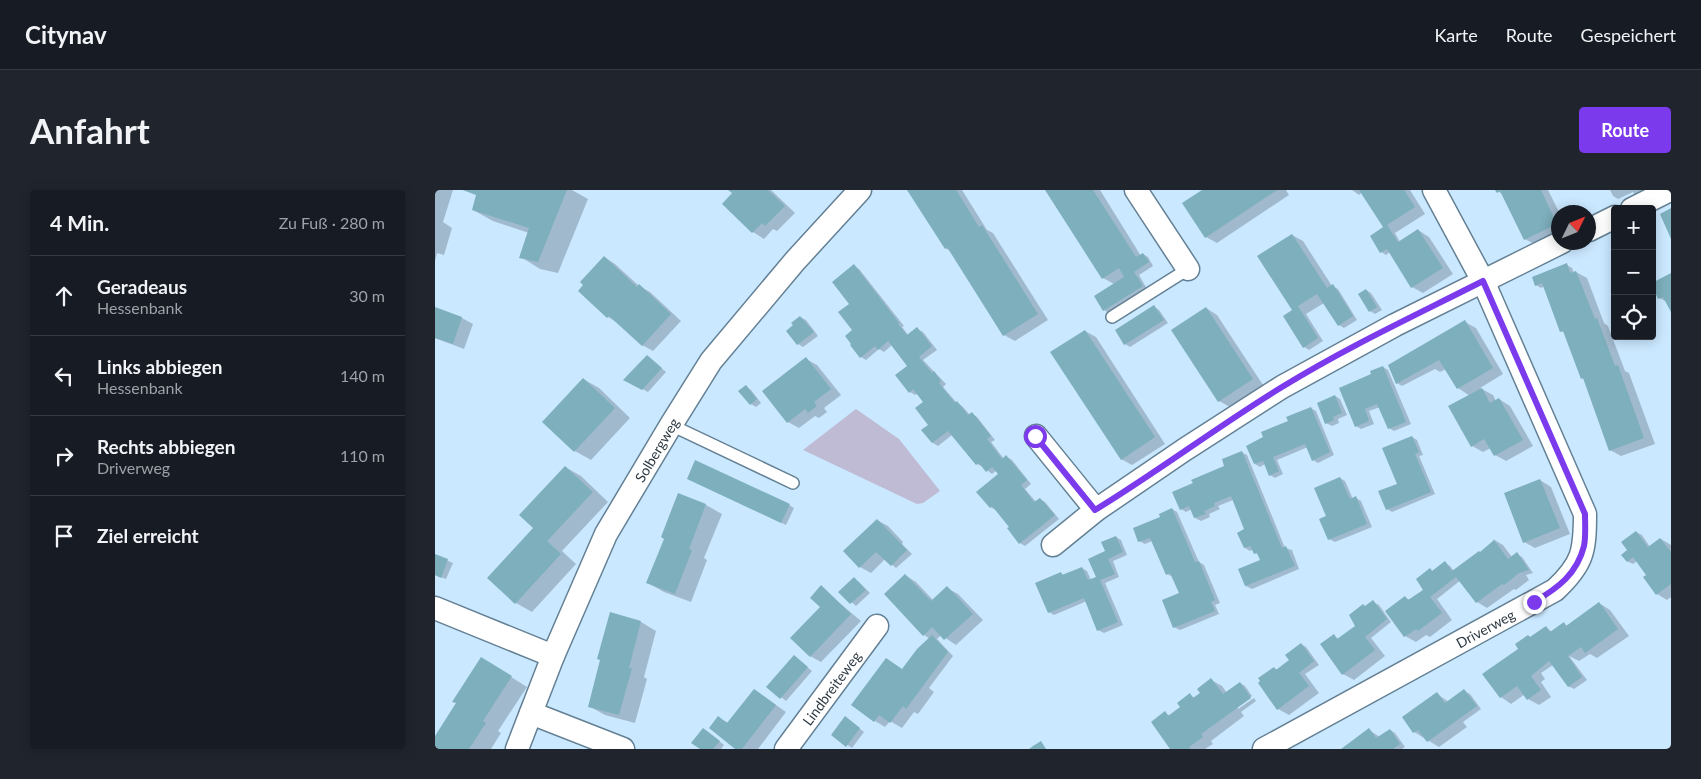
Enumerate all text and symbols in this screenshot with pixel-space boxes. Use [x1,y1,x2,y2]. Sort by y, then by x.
text: Citynav [25,20,107,49]
text: Karte [1434,24,1478,46]
text: Route [1506,24,1553,46]
text: Gespeichert [1581,24,1676,46]
button: Route [1579,107,1671,153]
text: Anfahrt [30,109,150,151]
north arrow [1551,205,1596,250]
map controls [1611,205,1656,340]
button: + [1611,205,1656,250]
text: 4 Min. [50,210,109,235]
text: Zu Fuß · 280 m [279,213,385,232]
button: − [1611,250,1656,295]
text: Geradeaus [97,275,187,298]
icon: ahead [50,282,78,310]
text: 30 m [349,286,385,305]
button: locate [1611,295,1656,340]
text: Hessenbank [97,298,183,317]
text: Links abbiegen [97,355,222,378]
icon: left [50,362,78,390]
text: 140 m [340,366,385,385]
text: Hessenbank [97,378,183,397]
street label: Solbergweg [631,414,682,485]
route start [1024,425,1047,448]
text: Rechts abbiegen [97,435,235,458]
icon: right [50,442,78,470]
text: 110 m [340,446,385,465]
text: Driverweg [97,458,170,477]
icon: arrive [50,522,78,550]
text: Ziel erreicht [97,524,199,547]
route end [1523,591,1546,614]
street label: Driverweg [1453,605,1517,651]
street label: Lindbreiteweg [798,648,864,728]

